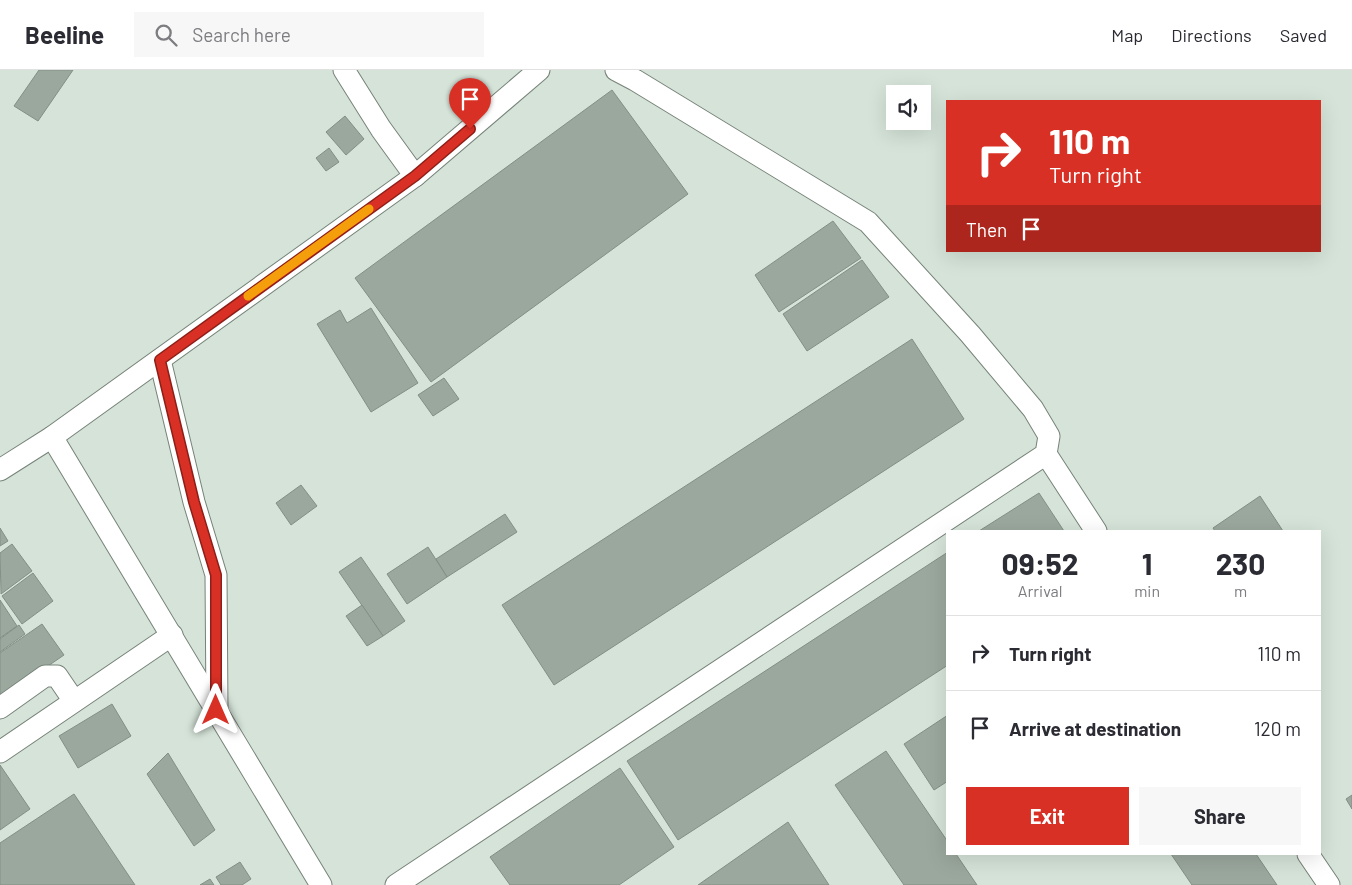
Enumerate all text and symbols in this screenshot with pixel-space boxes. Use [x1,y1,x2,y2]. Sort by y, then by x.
search box [134,12,484,57]
text: Beeline [25,20,104,49]
icon: search [152,21,180,49]
text: Search here [192,23,291,46]
text: Map [1111,24,1143,46]
text: Directions [1171,24,1252,46]
text: Saved [1280,24,1327,46]
pin [449,78,491,129]
icon: arrive [456,85,484,113]
map controls [886,85,931,130]
button: sound [886,85,931,130]
text: 110 m [1049,119,1130,161]
icon: right [966,120,1031,185]
text: Turn right [1049,161,1142,187]
icon: arrive [1017,215,1045,243]
text: Then [966,218,1007,241]
text: 09:52 [1002,545,1079,581]
text: 1 [1142,545,1152,581]
text: 230 [1216,545,1265,581]
text: Arrival [1018,581,1062,600]
text: min [1134,581,1160,600]
text: m [1234,581,1247,600]
icon: right [966,639,994,667]
text: Turn right [1009,642,1091,665]
text: 110 m [1257,642,1301,665]
position arrow [189,683,241,735]
icon: arrive [966,714,994,742]
text: Arrive at destination [1009,717,1181,740]
text: 120 m [1254,717,1301,740]
button: Exit [966,787,1129,845]
button: Share [1139,787,1301,845]

